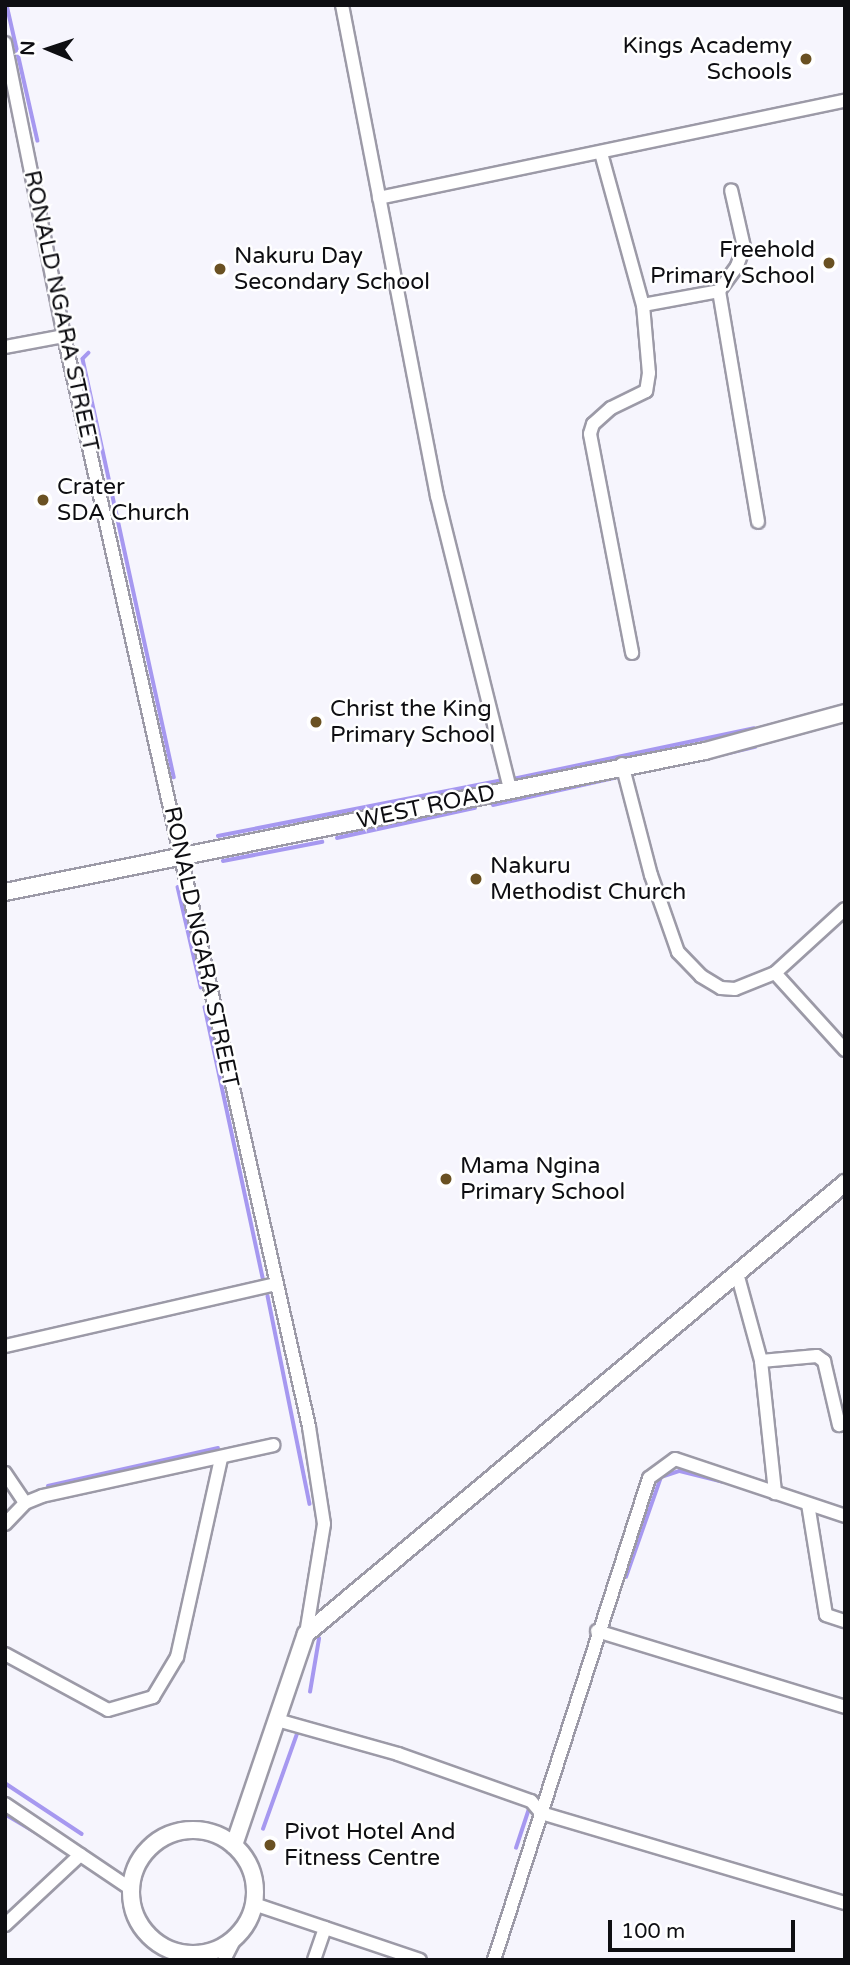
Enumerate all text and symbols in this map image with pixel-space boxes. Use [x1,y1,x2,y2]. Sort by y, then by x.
north arrow [14,14,84,84]
place label: Kings Academy Schools [622,32,792,86]
text: N [17,40,39,56]
marker: Kings Academy Schools [798,51,814,67]
street label: RONALD NGARA STREET [18,168,104,454]
place label: Freehold Primary School [650,236,815,290]
place label: Nakuru Day Secondary School [234,242,430,296]
marker: Freehold Primary School [821,255,837,271]
marker: Nakuru Day Secondary School [212,261,228,277]
place label: Crater SDA Church [57,473,190,527]
marker: Crater SDA Church [35,492,51,508]
place label: Christ the King Primary School [330,695,495,749]
marker: Christ the King Primary School [308,714,324,730]
street label: WEST ROAD [354,779,498,835]
street label: RONALD NGARA STREET [158,804,244,1090]
place label: Nakuru Methodist Church [490,852,686,906]
marker: Nakuru Methodist Church [468,871,484,887]
place label: Mama Ngina Primary School [460,1152,625,1206]
marker: Mama Ngina Primary School [438,1171,454,1187]
place label: Pivot Hotel And Fitness Centre [284,1818,456,1872]
marker: Pivot Hotel And Fitness Centre [262,1837,278,1853]
scale bar [612,1906,799,1950]
text: 100 m [621,1919,685,1944]

